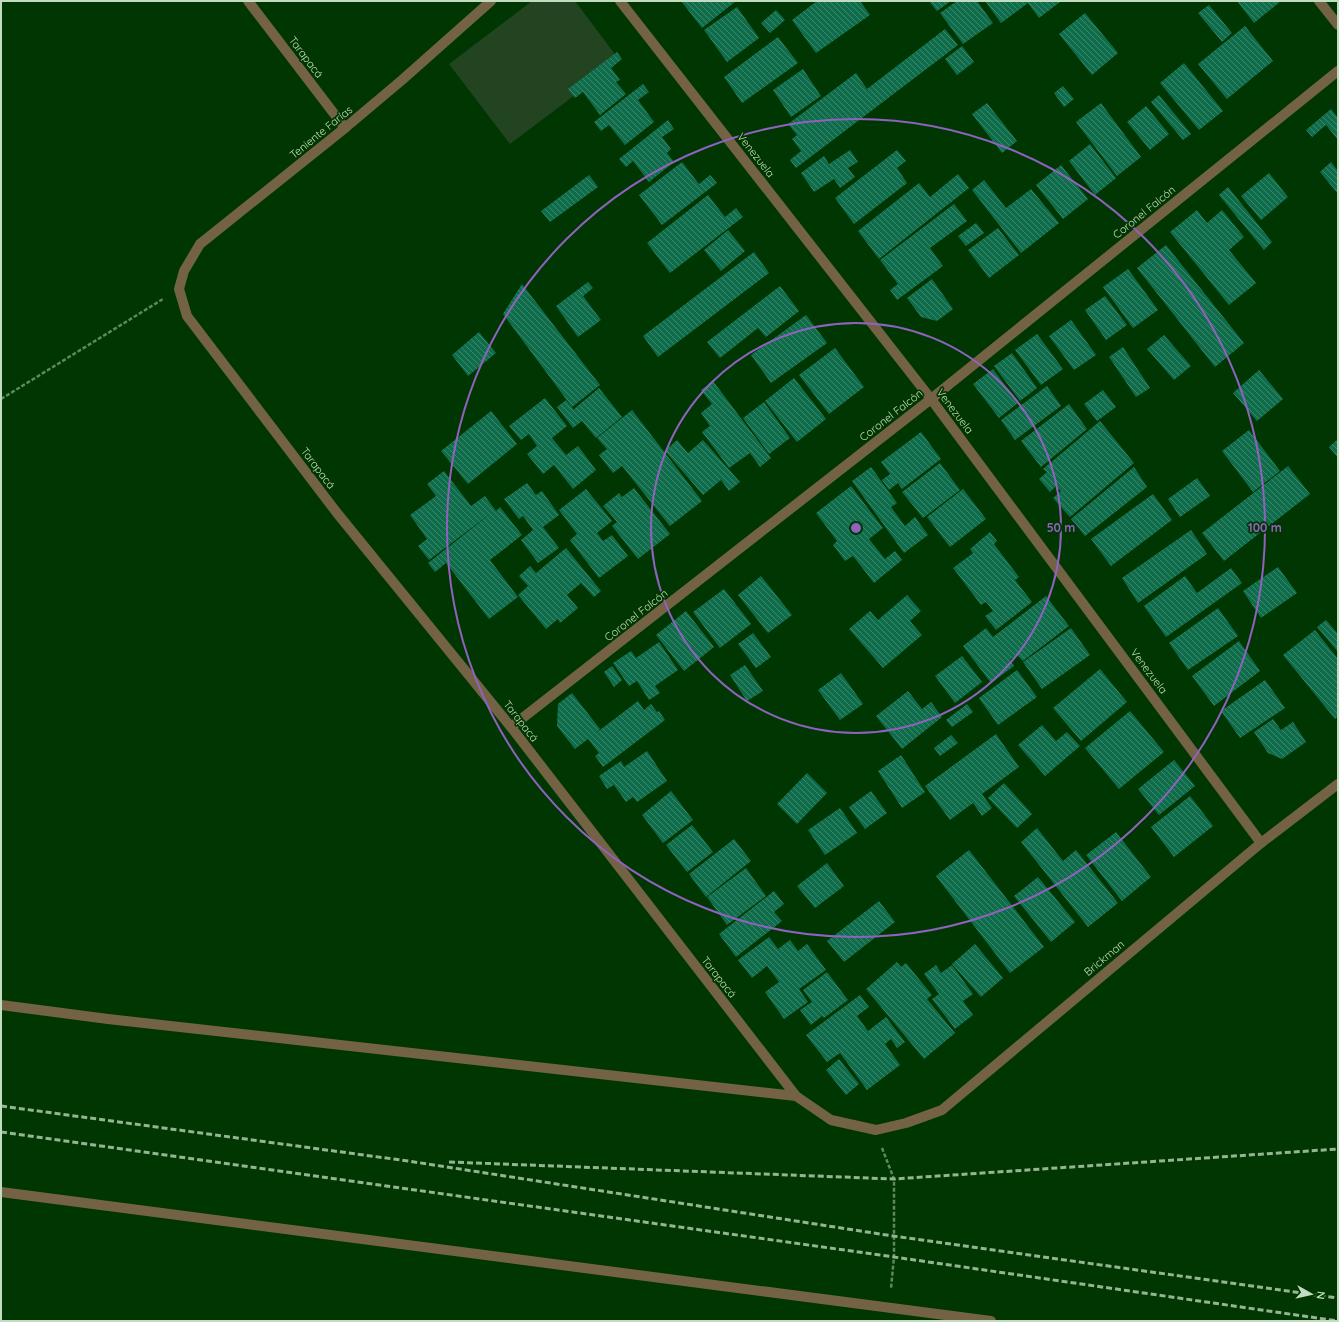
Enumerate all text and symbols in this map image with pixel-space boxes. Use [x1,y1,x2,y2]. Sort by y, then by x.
street label: Tarapacá [286,33,326,81]
street label: Teniente Farías [287,102,355,162]
street label: Venezuela [734,130,778,180]
street label: Coronel Falcón [1110,183,1178,241]
street label: Coronel Falcón [857,386,925,444]
street label: Venezuela [934,386,976,436]
street label: Tarapacá [298,444,338,492]
text: 50 m [1047,520,1075,535]
text: 100 m [1248,520,1282,535]
centre of rings [849,521,863,535]
street label: Coronel Falcón [602,586,670,644]
street label: Venezuela [1128,646,1170,696]
street label: Tarapacá [500,698,542,744]
street label: Brickman [1081,937,1127,979]
street label: Tarapacá [698,954,740,1000]
north arrow [1291,1274,1331,1314]
text: N [1313,1290,1328,1300]

